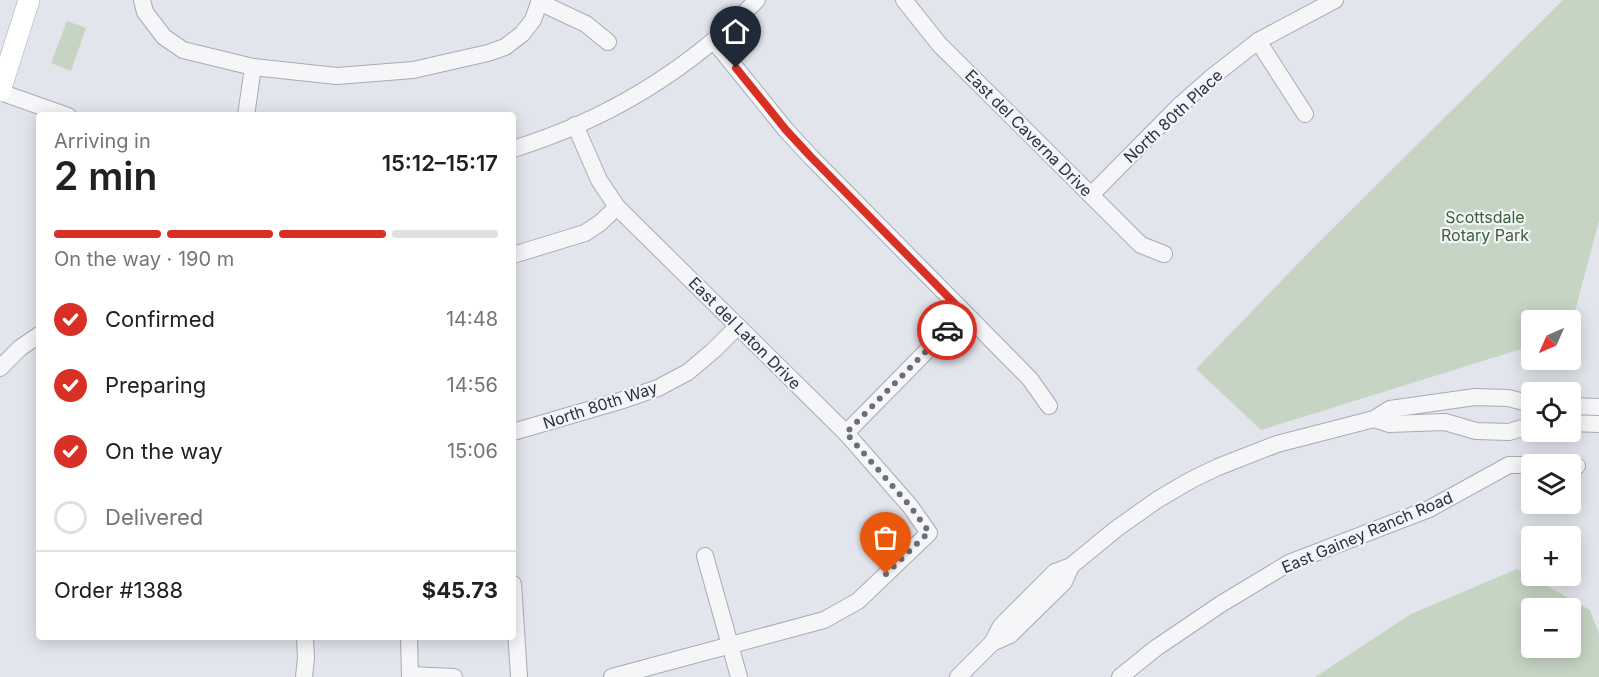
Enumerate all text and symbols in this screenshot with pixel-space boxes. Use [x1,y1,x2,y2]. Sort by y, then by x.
pin [710,6,761,68]
icon: home [719,15,752,48]
street label: East del Caverna Drive [961,65,1097,201]
street label: North 80th Place [1119,65,1227,167]
text: Arriving in [54,129,151,153]
text: 15:12–15:17 [382,150,498,176]
text: 2 min [54,152,157,199]
park label: Scottsdale Rotary Park [1441,207,1529,245]
text: On the way · 190 m [54,247,234,271]
street label: East del Laton Drive [685,273,805,393]
courier [917,300,977,360]
icon: check [54,303,87,336]
text: Confirmed [105,306,215,332]
text: 14:48 [446,307,498,331]
north arrow [1521,310,1581,370]
map controls [1521,310,1581,658]
icon: car [931,314,964,347]
icon: check [54,369,87,402]
text: Preparing [105,372,206,398]
text: 14:56 [447,373,498,397]
street label: North 80th Way [540,377,660,433]
button: locate [1521,382,1581,442]
icon: check [54,435,87,468]
text: On the way [105,438,223,464]
text: 15:06 [447,439,498,463]
button: layers [1521,454,1581,514]
street label: East Gainey Ranch Road [1278,487,1456,577]
text: Delivered [105,504,203,530]
pin [860,512,911,574]
icon: bag [869,521,902,554]
button: + [1521,526,1581,586]
text: Order #1388 [54,577,183,603]
text: $45.73 [422,577,498,603]
button: − [1521,598,1581,658]

